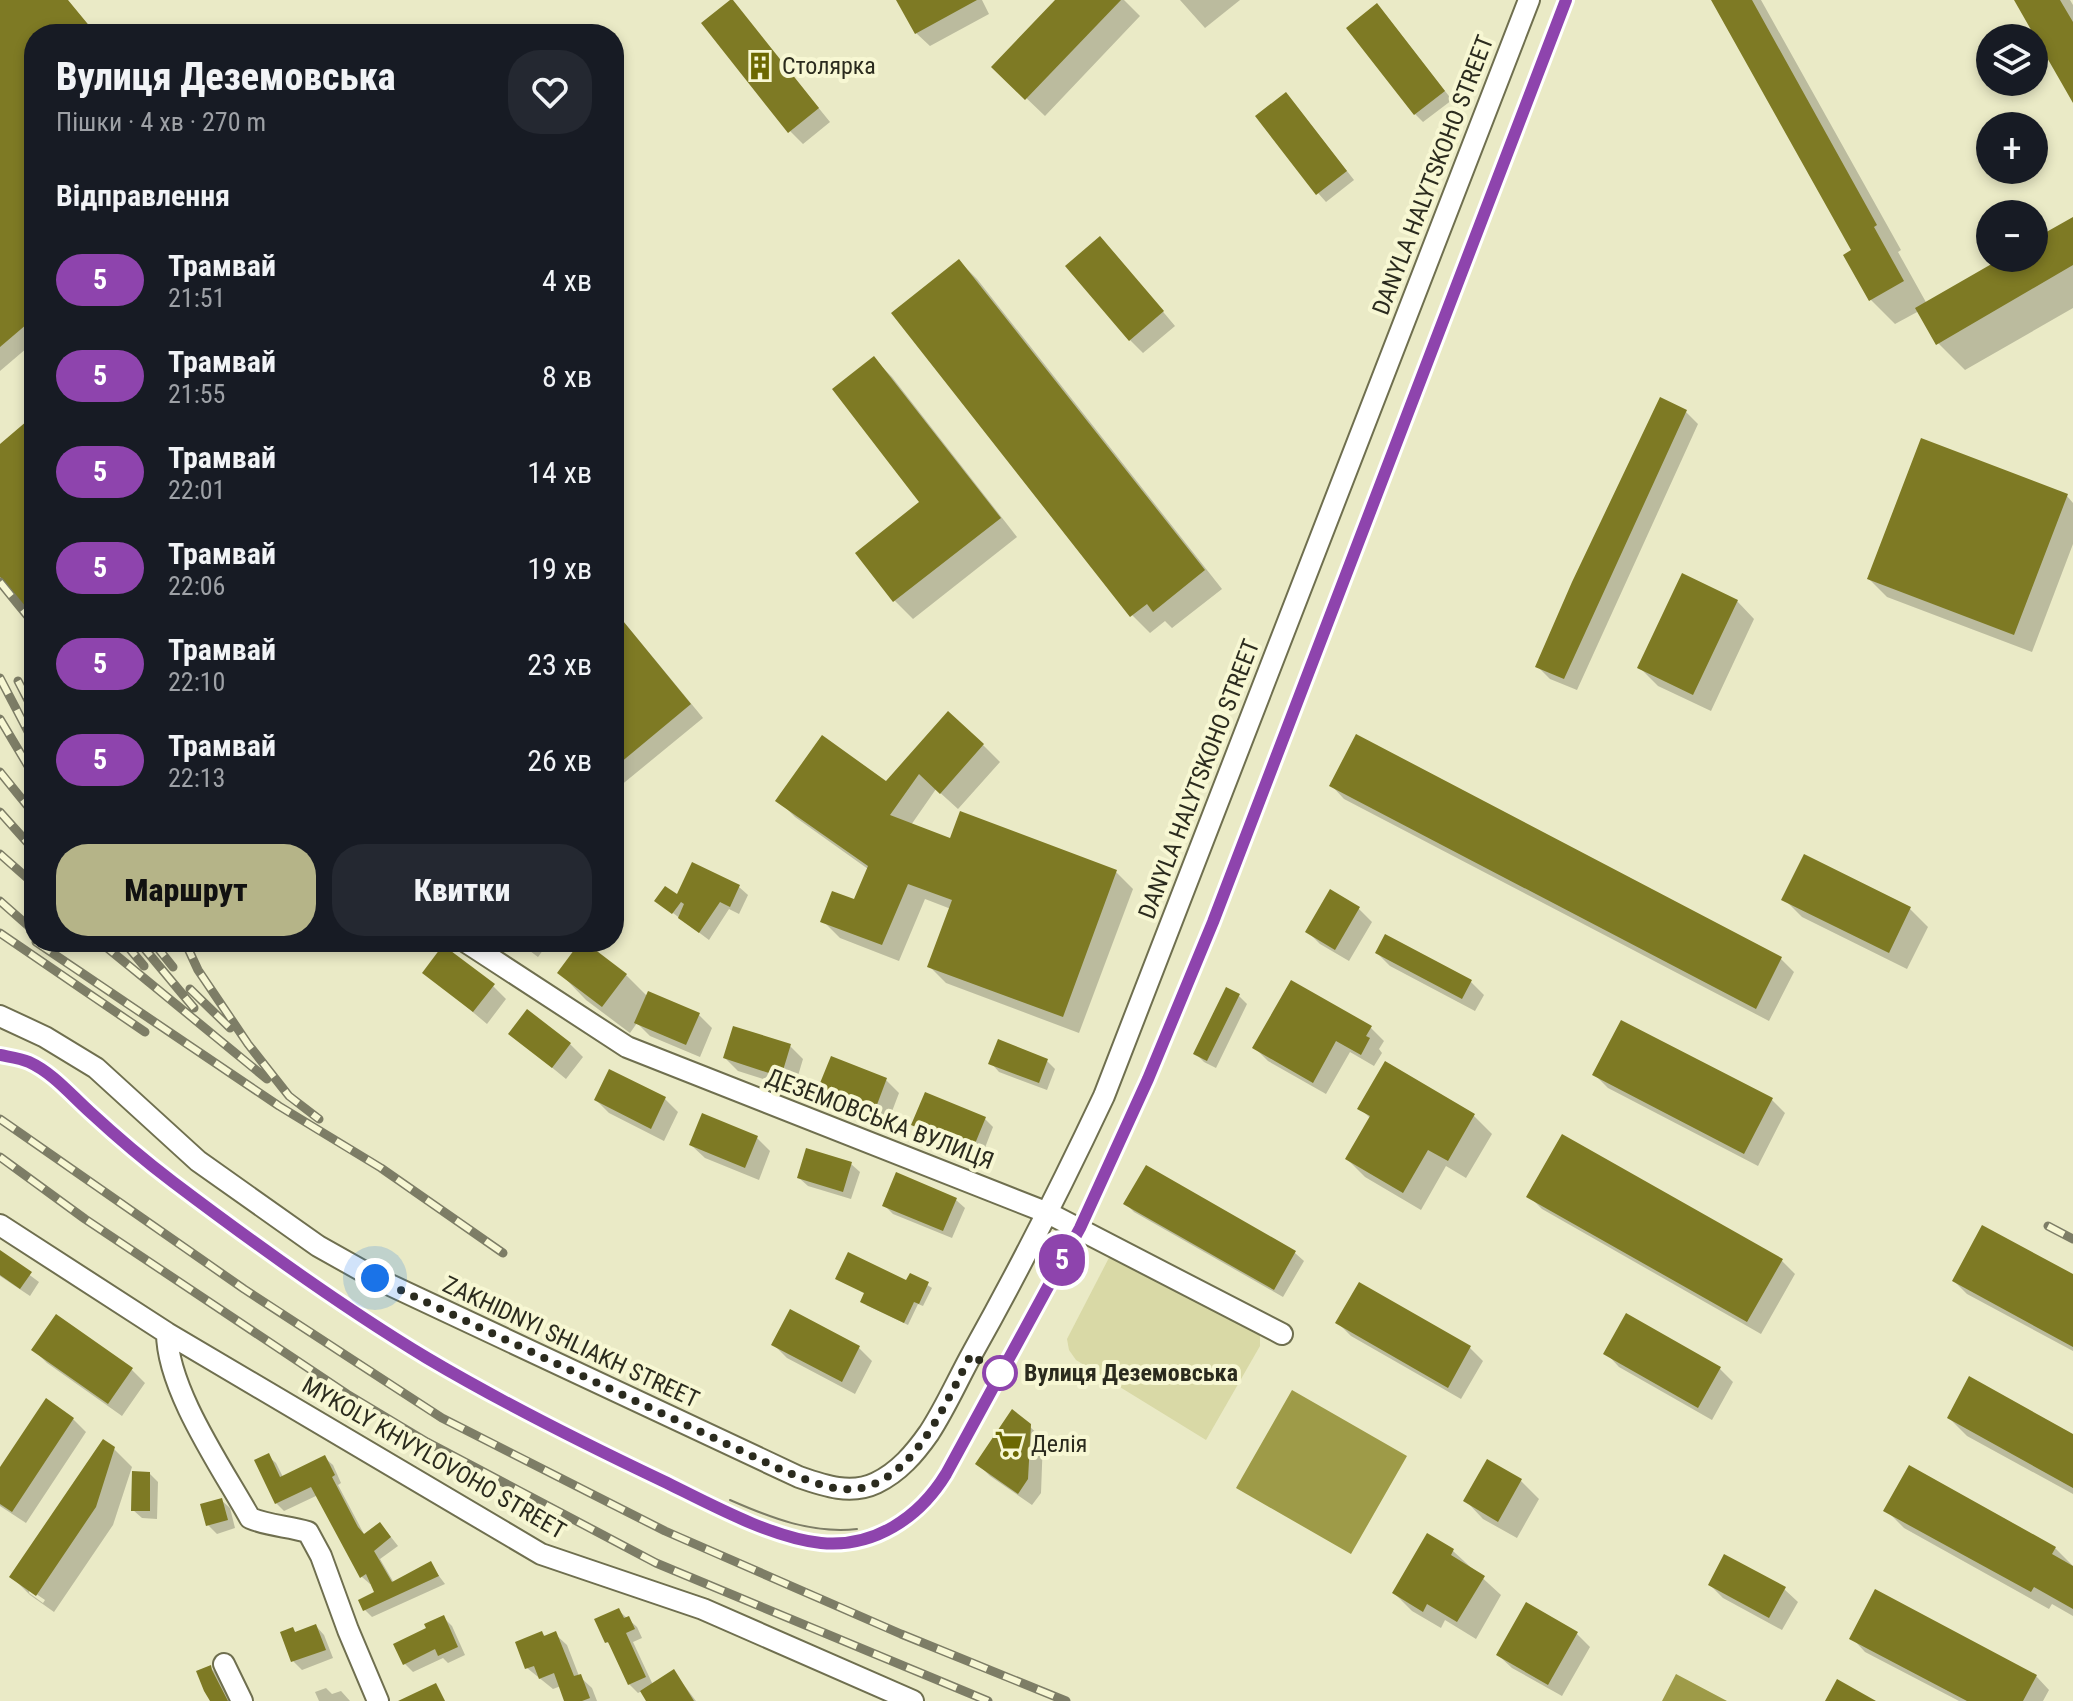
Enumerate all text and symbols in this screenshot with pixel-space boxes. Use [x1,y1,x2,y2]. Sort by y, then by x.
map controls [1976,24,2048,272]
button: layers [1976,24,2048,96]
street label: DANYLA HALYTSKOHO STREET [1367,31,1499,319]
button: heart [508,50,592,134]
building icon: Столярка [745,51,775,81]
place label: Столярка [782,52,876,80]
text: Вулиця Деземовська [56,55,396,99]
text: Пішки · 4 хв · 270 m [56,107,266,137]
button: + [1976,112,2048,184]
text: Відправлення [56,178,230,213]
button: − [1976,200,2048,272]
text: Трамвай [168,248,276,283]
text: 5 [93,263,107,296]
text: 4 хв [542,263,592,298]
text: 21:51 [168,283,225,313]
text: Трамвай [168,344,276,379]
text: 5 [93,359,107,392]
text: 8 хв [542,359,592,394]
text: 21:55 [168,379,225,409]
text: Трамвай [168,440,276,475]
text: 5 [93,455,107,488]
text: 14 хв [527,455,592,490]
text: 22:01 [168,475,225,505]
text: Трамвай [168,536,276,571]
text: 5 [93,551,107,584]
text: 19 хв [527,551,592,586]
text: 22:06 [168,571,225,601]
text: Трамвай [168,632,276,667]
street label: DANYLA HALYTSKOHO STREET [1133,635,1265,923]
text: 5 [93,647,107,680]
text: 23 хв [527,647,592,682]
text: 22:10 [168,667,225,697]
text: Трамвай [168,728,276,763]
text: 5 [93,743,107,776]
text: 26 хв [527,743,592,778]
text: 22:13 [168,763,225,793]
button: Маршрут [56,844,316,936]
button: Квитки [332,844,592,936]
street label: ДЕЗЕМОВСЬКА ВУЛИЦЯ [762,1063,998,1175]
line badge: 5 [1036,1234,1088,1286]
text: 5 [1055,1243,1069,1276]
your location [355,1258,395,1298]
street label: ZAKHIDNYI SHLIAKH STREET [438,1270,704,1414]
marker: Вулиця Деземовська [983,1356,1017,1390]
place label: Вулиця Деземовська [1024,1359,1238,1387]
street label: MYKOLY KHVYLOVOHO STREET [297,1371,571,1545]
supermarket icon: Делія [994,1429,1024,1459]
place label: Делія [1031,1430,1087,1458]

